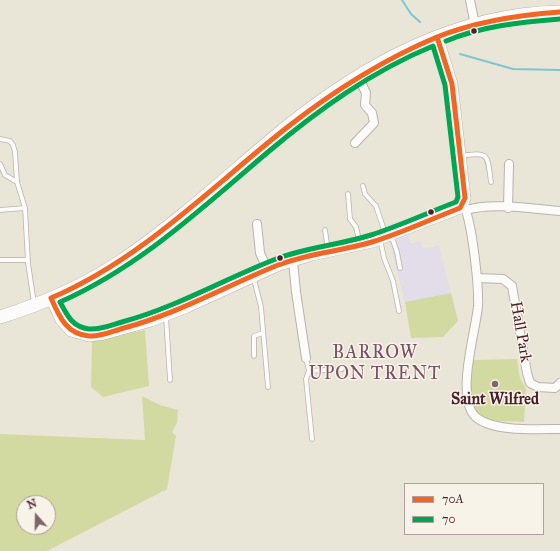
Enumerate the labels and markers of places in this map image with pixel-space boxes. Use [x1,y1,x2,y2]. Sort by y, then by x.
unlabelled marker [469,26,479,36]
unlabelled marker [426,207,436,217]
unlabelled marker [275,253,285,263]
marker: Saint Wilfred [490,379,500,389]
place label: Saint Wilfred [451,390,539,410]

